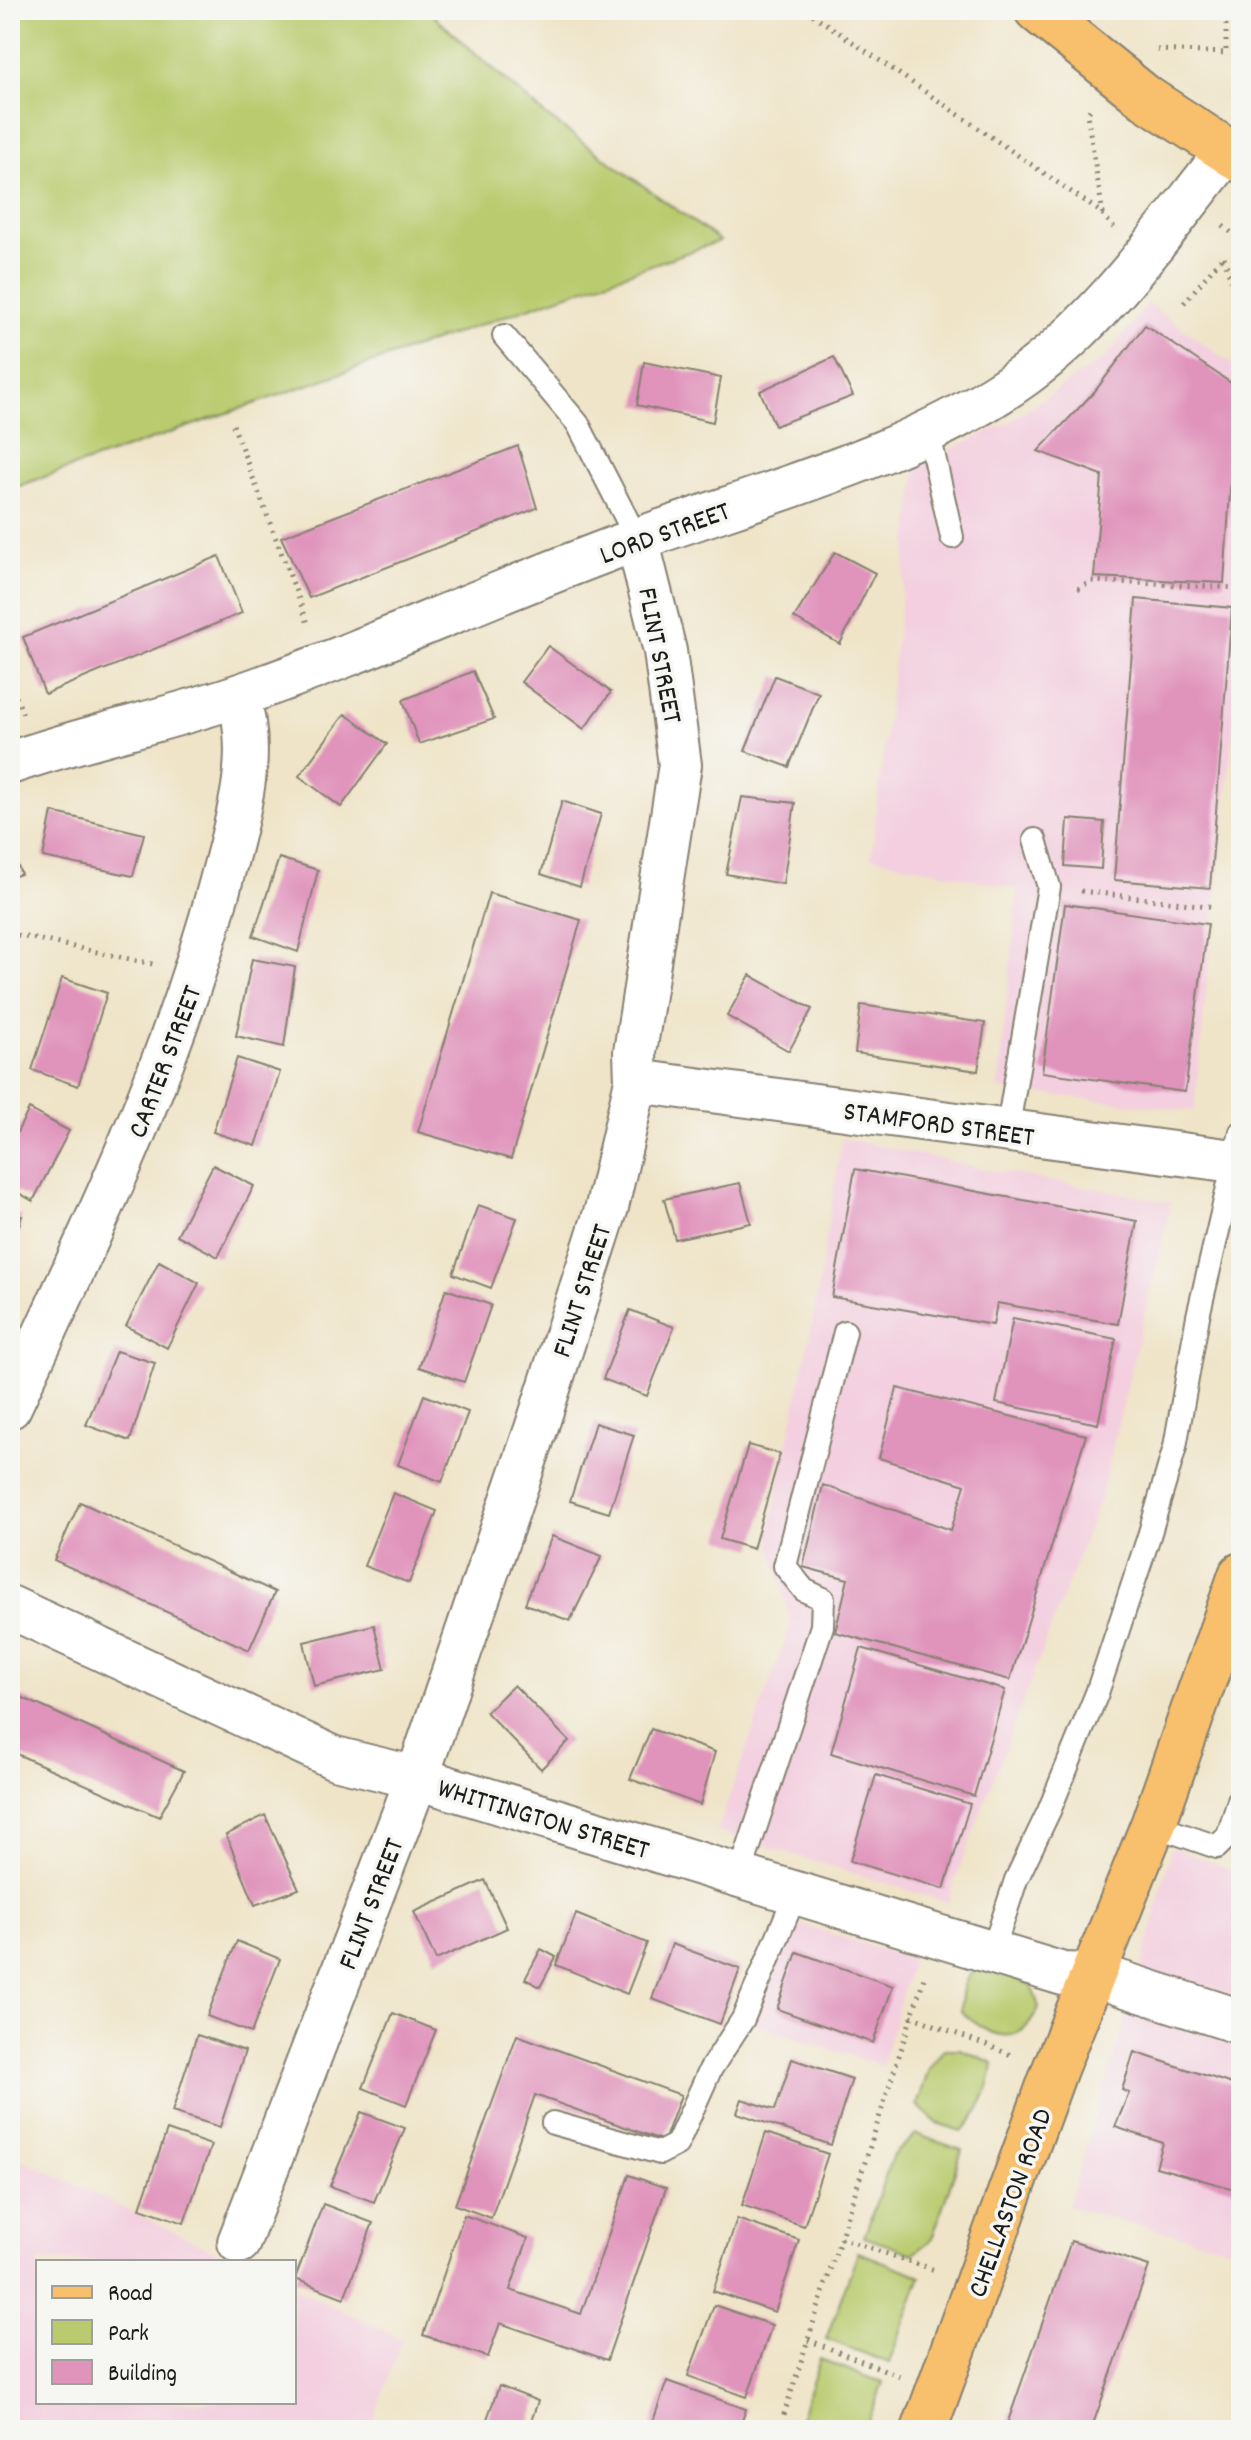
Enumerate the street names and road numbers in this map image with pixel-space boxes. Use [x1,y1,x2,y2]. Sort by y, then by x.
street label: LORD STREET [595,494,736,578]
street label: FLINT STREET [624,584,690,727]
street label: CARTER STREET [120,981,215,1145]
street label: STAMFORD STREET [840,1094,1036,1160]
street label: FLINT STREET [544,1220,625,1363]
street label: WHITTINGTON STREET [432,1771,653,1873]
street label: FLINT STREET [330,1833,417,1976]
street label: CHELLASTON ROAD [960,2104,1065,2304]

